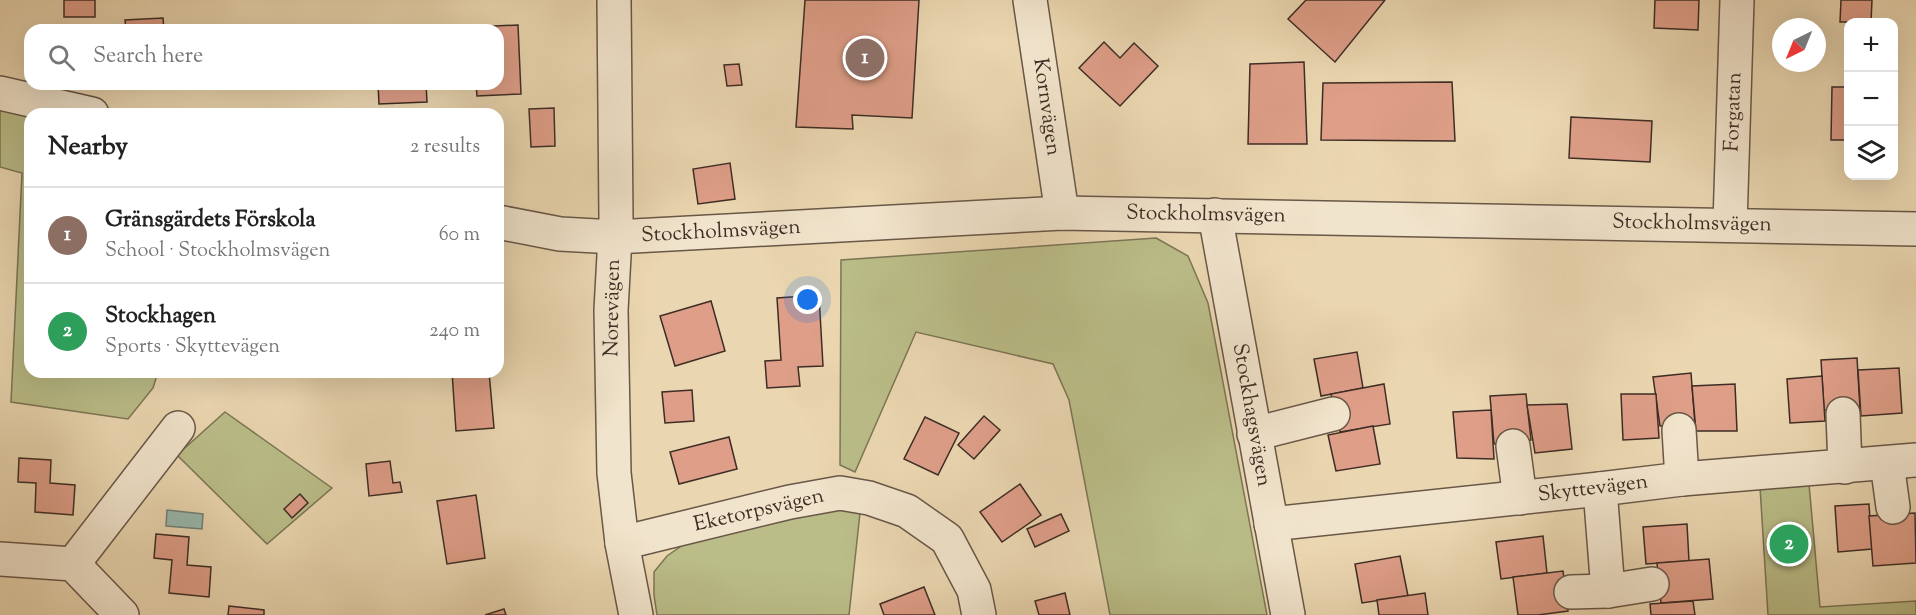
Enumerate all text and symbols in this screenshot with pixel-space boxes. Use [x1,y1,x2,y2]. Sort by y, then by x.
north arrow [1772,18,1826,72]
map controls [1844,18,1898,180]
button: + [1844,18,1898,72]
search box [24,24,504,90]
pin: 1 [846,36,884,80]
icon: search [45,41,78,74]
text: Search here [93,41,203,73]
street label: Kornvägen [1024,56,1068,158]
street label: Forgatan [1718,72,1750,152]
button: − [1844,72,1898,126]
button: layers [1844,126,1898,180]
text: Nearby [48,129,128,166]
text: 2 results [410,133,480,162]
street label: Stockholmsvägen [1126,199,1286,231]
text: Gränsgärdets Förskola [105,205,316,237]
street label: Stockholmsvägen [1612,208,1772,240]
street label: Stockholmsvägen [640,213,802,251]
text: 1 [64,221,71,250]
text: 60 m [439,221,480,250]
text: School · Stockholmsvägen [105,237,330,266]
street label: Norevägen [597,259,629,357]
your location [793,285,822,314]
text: Stockhagen [105,301,216,333]
text: 2 [63,317,72,346]
text: 240 m [429,317,480,346]
text: Sports · Skyttevägen [105,333,280,362]
street label: Stockhagsvägen [1224,341,1278,489]
street label: Skyttevägen [1536,467,1650,511]
street label: Eketorpsvägen [691,481,827,541]
pin: 2 [1770,522,1808,566]

